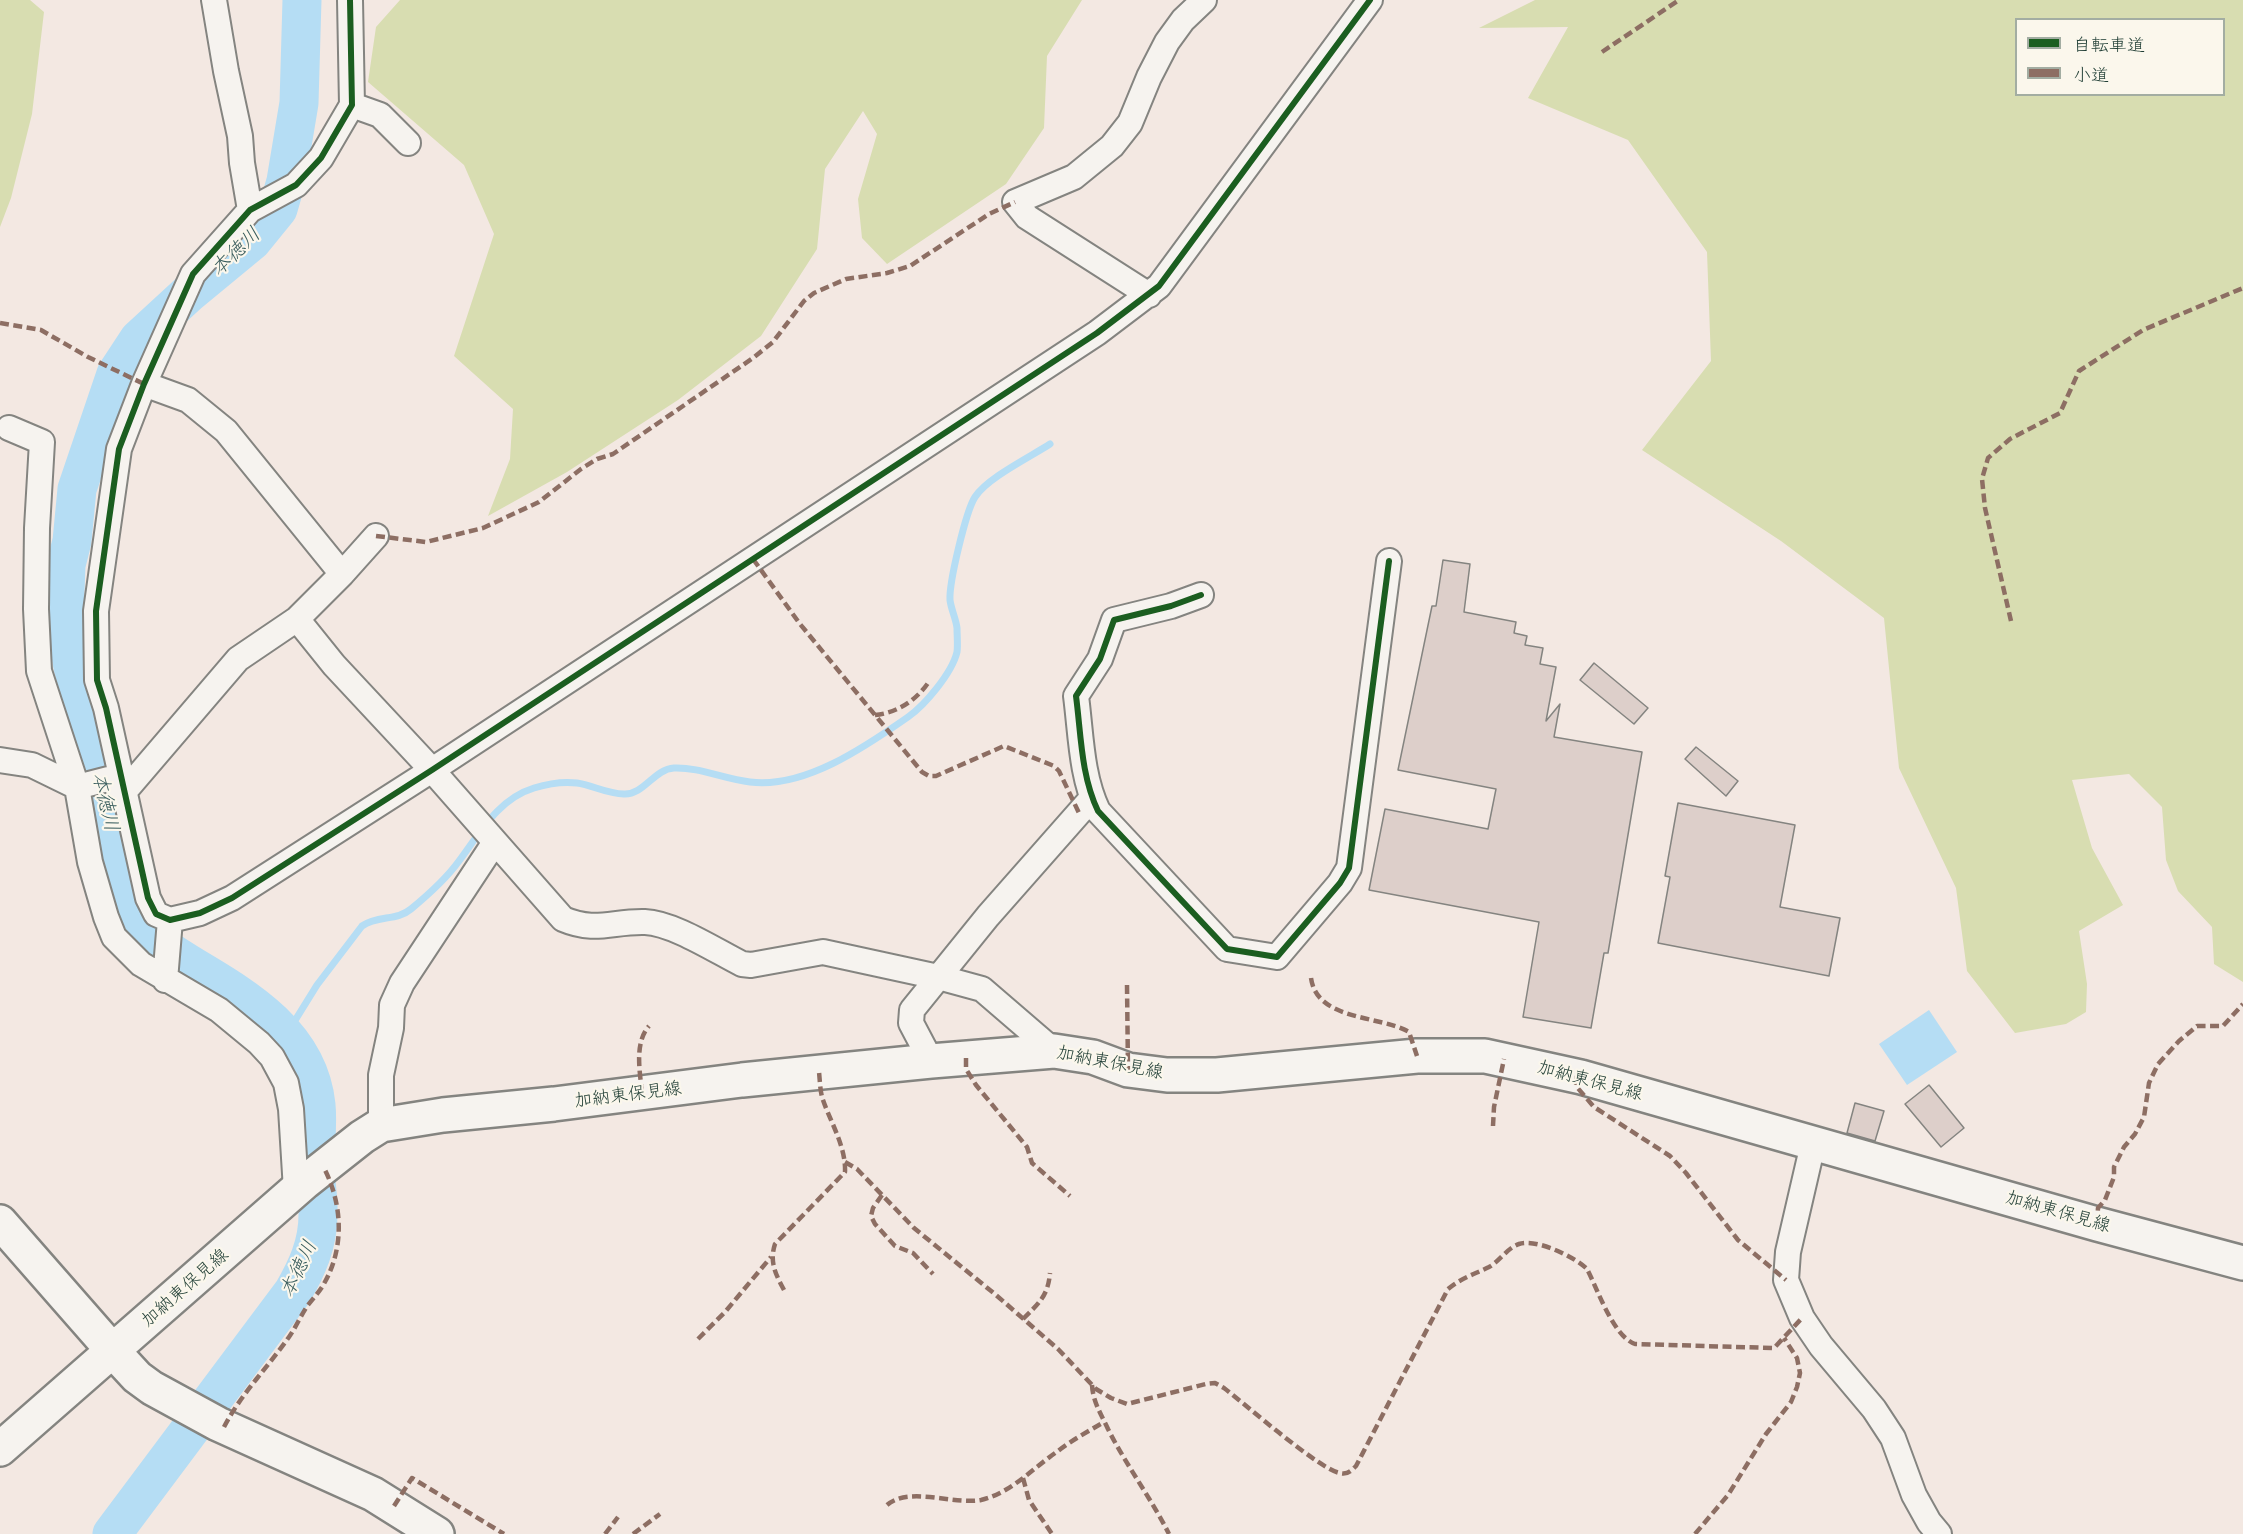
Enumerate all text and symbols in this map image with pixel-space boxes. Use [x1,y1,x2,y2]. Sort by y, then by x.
legend [2015,18,2225,96]
text: 自転車道 [2073,30,2145,57]
text: 小道 [2073,60,2109,87]
water label: 本徳川 [206,223,266,281]
water label: 本徳川 [87,770,123,834]
street label: 加納東保見線 [1055,1042,1165,1084]
street label: 加納東保見線 [1535,1057,1645,1105]
street label: 加納東保見線 [573,1078,683,1112]
street label: 加納東保見線 [2003,1187,2113,1237]
water label: 本徳川 [275,1237,323,1301]
street label: 加納東保見線 [137,1244,233,1332]

